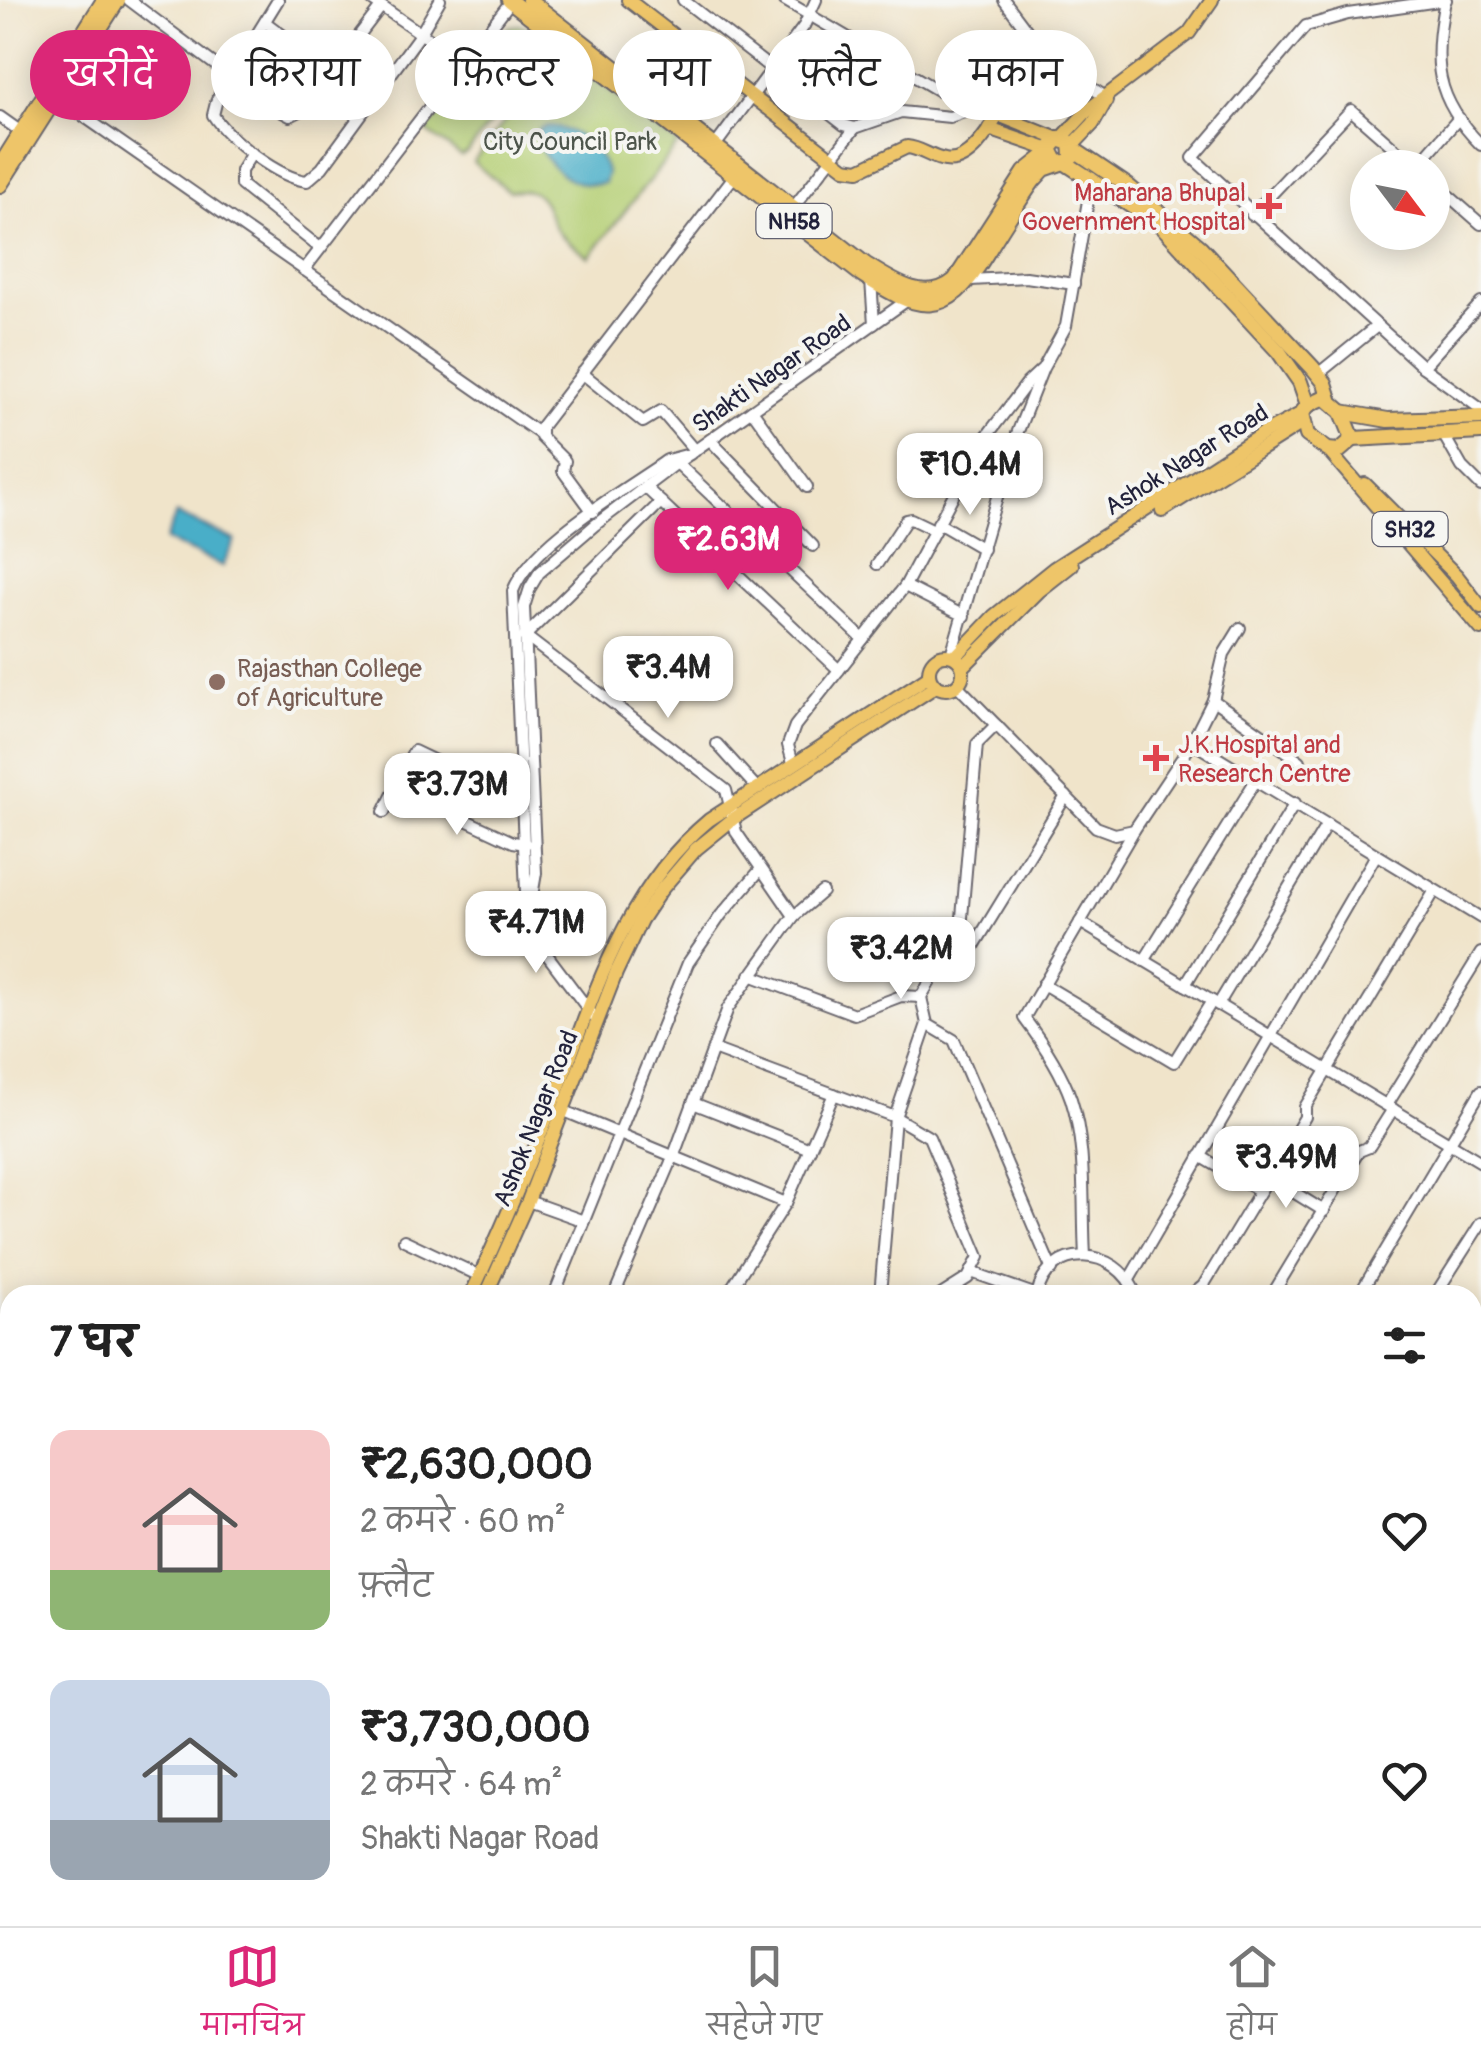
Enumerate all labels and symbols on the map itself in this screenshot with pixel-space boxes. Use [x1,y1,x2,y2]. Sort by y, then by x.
park label: City Council Park [483,127,658,158]
north arrow [1350,150,1450,250]
place label: Maharana Bhupal Government Hospital [1022,178,1246,238]
marker: Maharana Bhupal Government Hospital [1256,193,1282,219]
road number: NH58 [756,204,832,238]
street label: Shakti Nagar Road [686,308,857,441]
street label: Ashok Nagar Road [1099,398,1274,523]
pin: ₹10.4M [889,433,1051,518]
pin: ₹2.63M [647,508,809,593]
road number: SH32 [1372,512,1448,546]
pin: ₹3.4M [598,636,738,721]
place label: Rajasthan College of Agriculture [237,654,423,714]
marker: Rajasthan College of Agriculture [206,671,228,693]
place label: J.K.Hospital and Research Centre [1178,730,1351,790]
marker: J.K.Hospital and Research Centre [1143,745,1169,771]
pin: ₹3.73M [376,753,538,838]
pin: ₹4.71M [455,891,617,976]
pin: ₹3.42M [820,917,982,1002]
street label: Ashok Nagar Road [487,1026,586,1211]
pin: ₹3.49M [1205,1126,1367,1211]

